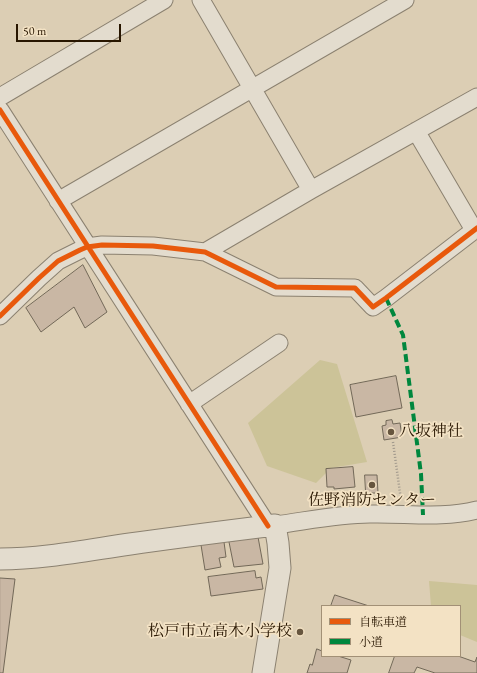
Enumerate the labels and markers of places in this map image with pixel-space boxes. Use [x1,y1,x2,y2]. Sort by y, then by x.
place label: 八坂神社 [399,422,463,442]
marker: 八坂神社 [386,427,396,437]
marker: 佐野消防センター [367,480,377,490]
place label: 佐野消防センター [308,491,436,511]
place label: 松戸市立高木小学校 [148,622,292,642]
marker: 松戸市立高木小学校 [295,627,305,637]

